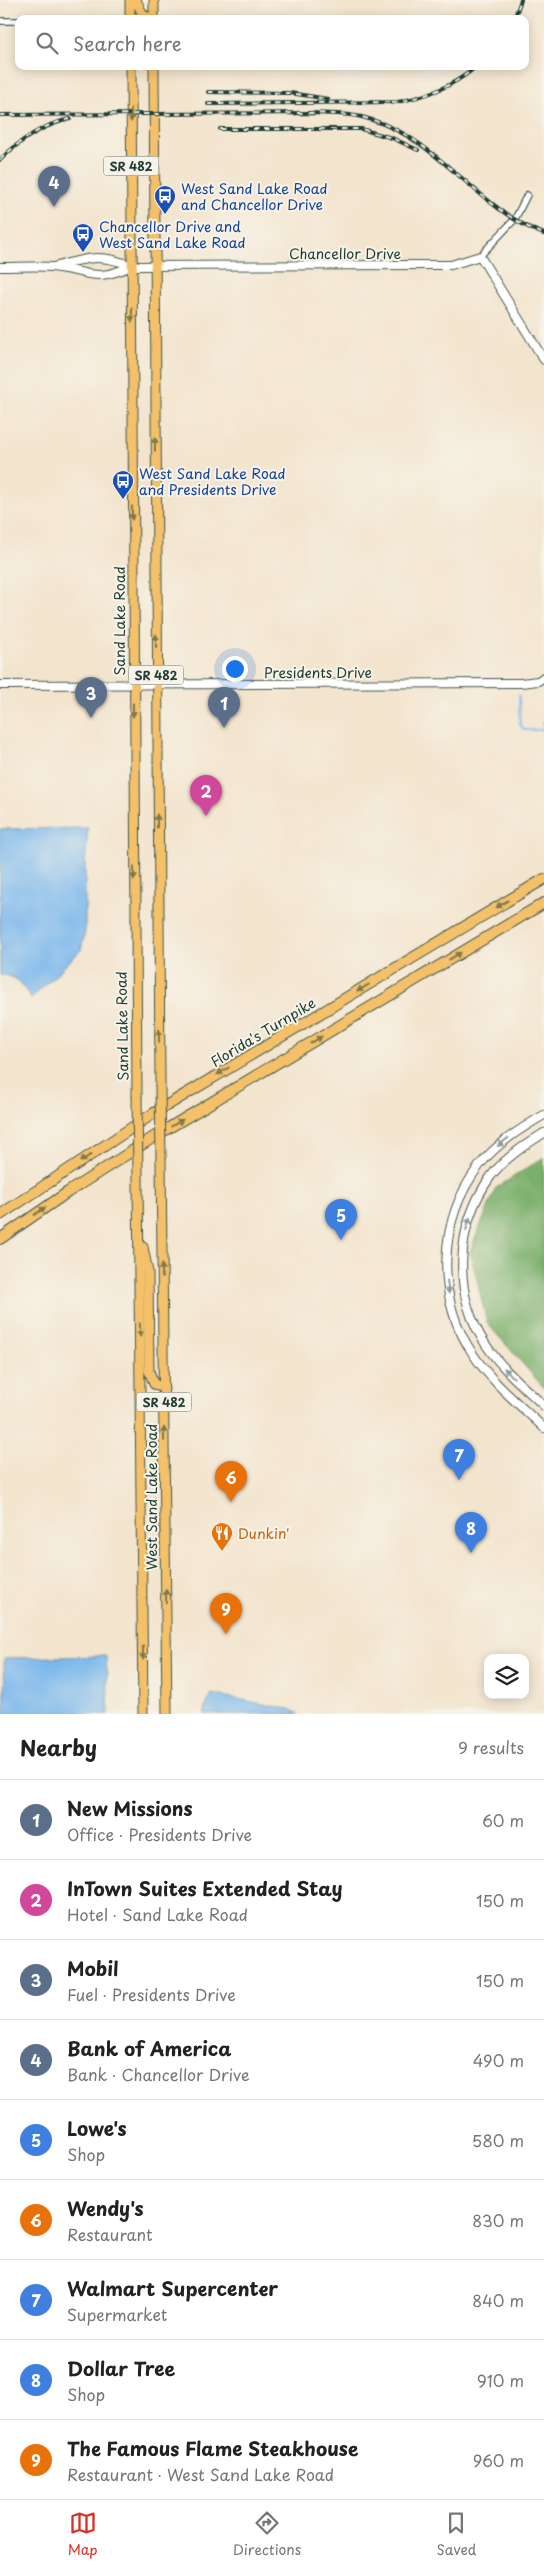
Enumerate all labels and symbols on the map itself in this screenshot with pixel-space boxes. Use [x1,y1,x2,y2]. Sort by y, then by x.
one-way arrow [127,107,135,123]
road number: SR 482 [104,157,158,176]
pin: 4 [38,166,70,207]
place label: West Sand Lake Road and Chancellor Drive [181,178,328,215]
bus stop icon: West Sand Lake Road and Chancellor Drive [153,184,177,215]
place label: Chancellor Drive and West Sand Lake Road [99,216,246,253]
bus stop icon: Chancellor Drive and West Sand Lake Road [71,222,95,253]
street label: Chancellor Drive [289,243,401,264]
one-way arrow [128,307,136,323]
one-way arrow [151,436,159,452]
place label: West Sand Lake Road and Presidents Drive [139,463,286,500]
bus stop icon: West Sand Lake Road and Presidents Drive [111,469,135,500]
one-way arrow [128,505,136,521]
street label: Sand Lake Road [109,566,130,676]
one-way arrow [152,633,160,649]
your location [222,656,248,682]
street label: Presidents Drive [264,662,372,683]
road number: SR 482 [128,666,184,684]
pin: 3 [75,677,107,718]
pin: 1 [208,687,240,728]
one-way arrow [129,702,137,718]
pin: 2 [190,775,222,816]
one-way arrow [153,813,161,829]
one-way arrow [130,865,138,881]
one-way arrow [496,900,509,909]
one-way arrow [449,952,462,961]
street label: Sand Lake Road [111,971,133,1081]
one-way arrow [356,983,369,992]
street label: Florida's Turnpike [206,992,320,1072]
one-way arrow [155,1028,163,1044]
one-way arrow [310,1035,323,1044]
one-way arrow [217,1067,230,1076]
one-way arrow [170,1119,183,1128]
one-way arrow [497,1137,510,1147]
one-way arrow [79,1153,92,1162]
pin: 5 [325,1199,357,1240]
one-way arrow [33,1206,47,1216]
one-way arrow [464,1216,472,1231]
one-way arrow [158,1263,166,1279]
one-way arrow [445,1279,453,1295]
one-way arrow [136,1322,144,1338]
one-way arrow [503,1367,515,1379]
road number: SR 482 [136,1392,192,1411]
street label: West Sand Lake Road [141,1424,162,1570]
one-way arrow [160,1425,168,1441]
pin: 7 [443,1439,475,1480]
pin: 6 [215,1461,247,1502]
pin: 8 [455,1512,487,1553]
restaurant icon: Dunkin' [210,1521,234,1552]
place label: Dunkin' [238,1523,290,1544]
one-way arrow [161,1588,169,1604]
pin: 9 [210,1593,242,1634]
one-way arrow [139,1645,147,1661]

